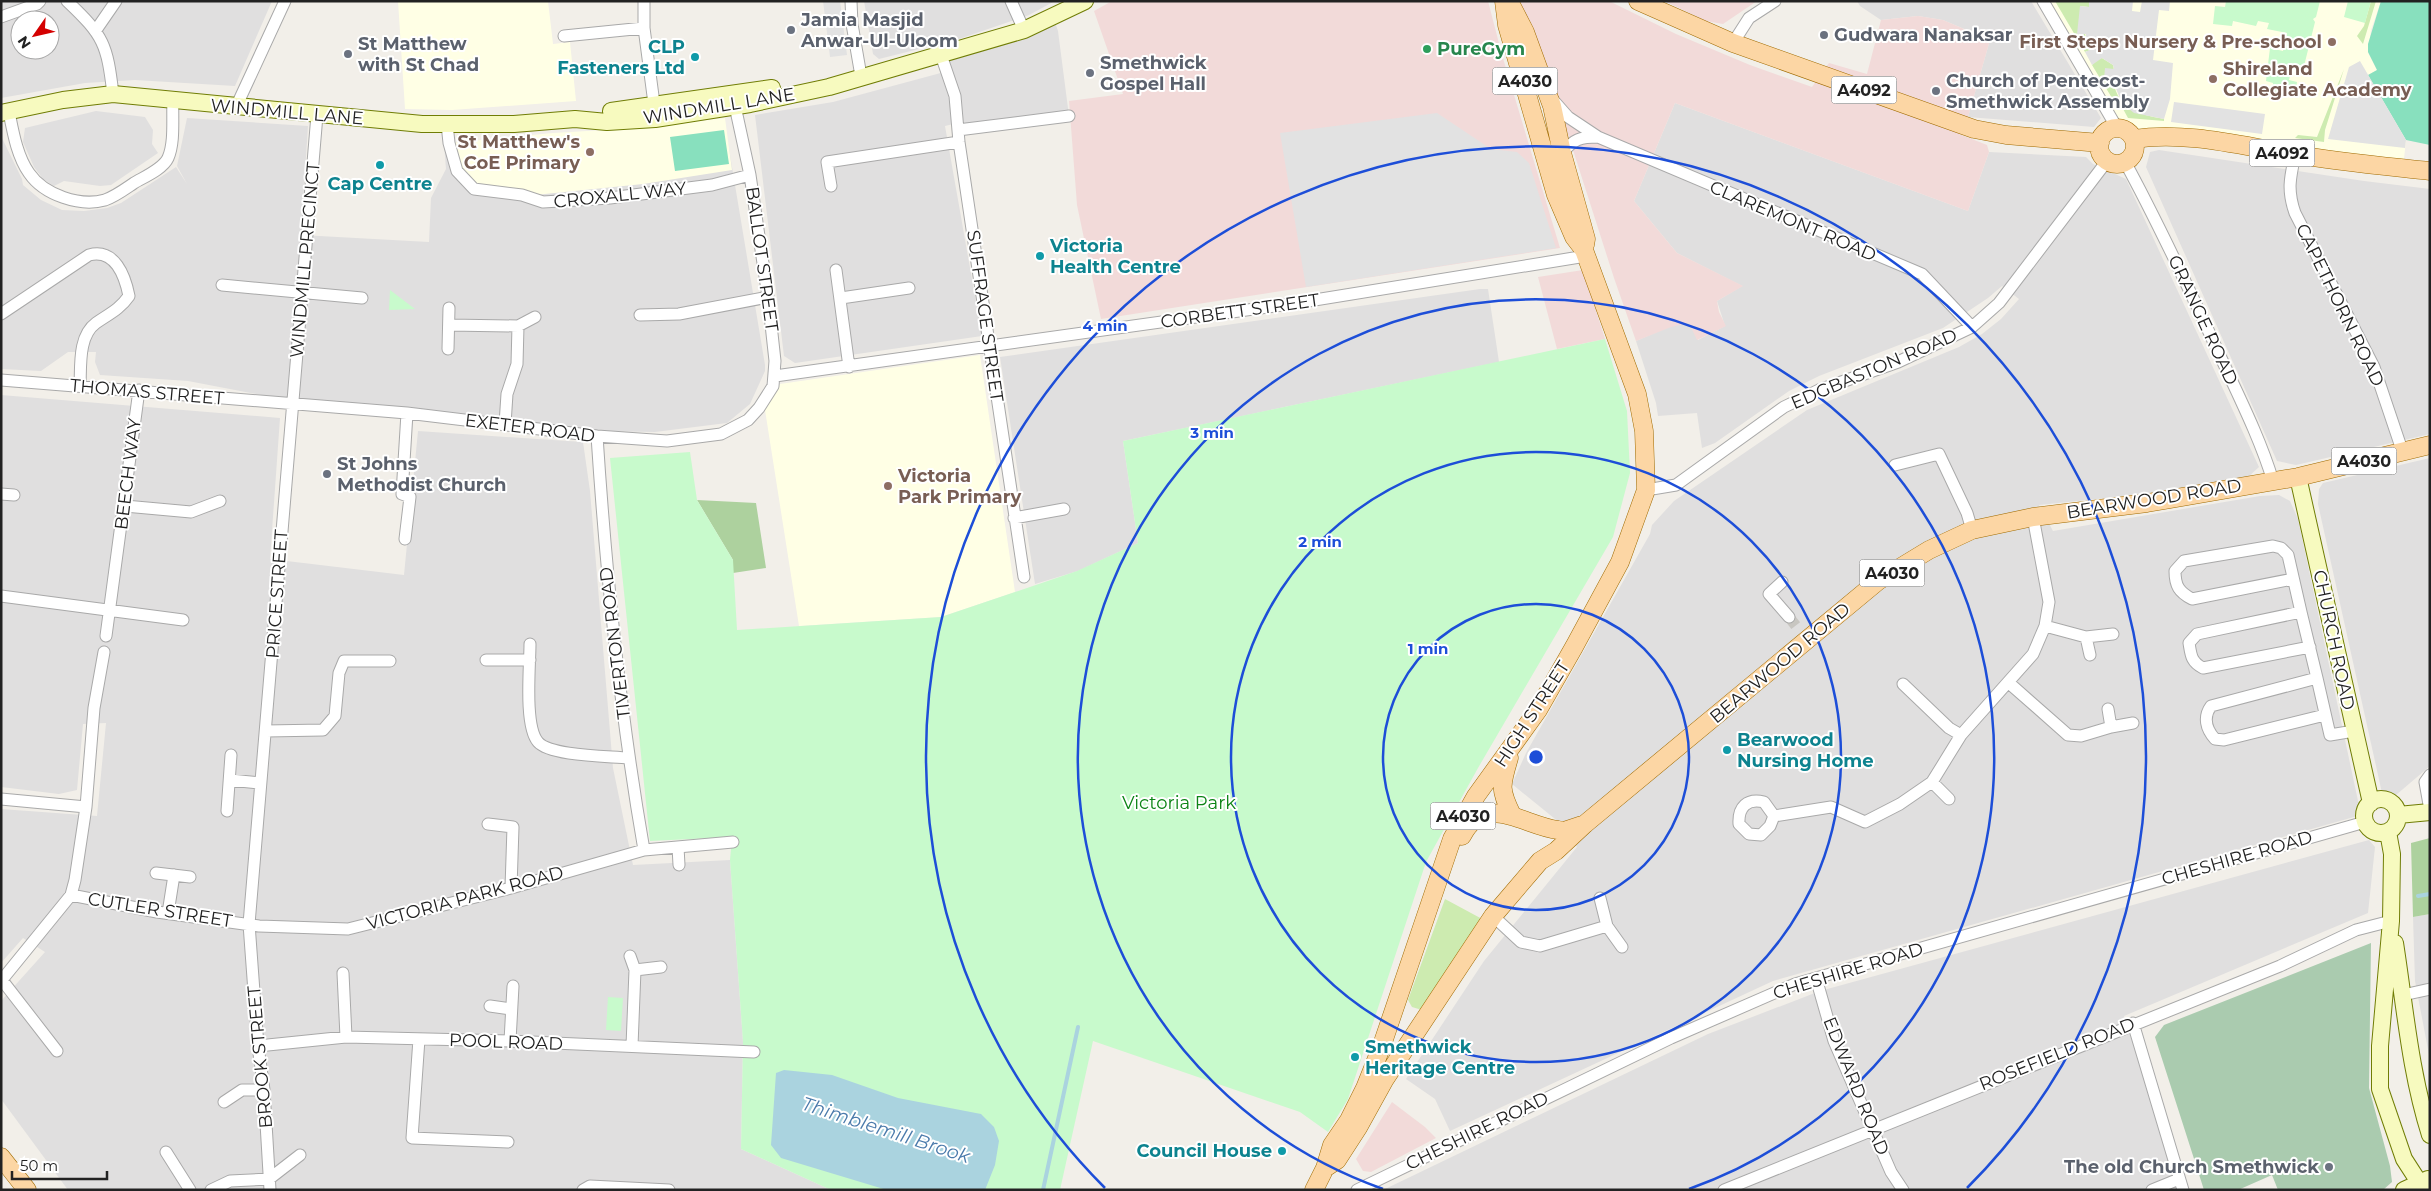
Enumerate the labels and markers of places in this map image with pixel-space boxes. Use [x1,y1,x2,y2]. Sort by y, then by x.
place label: Jamia Masjid Anwar-Ul-Uloom [800,9,958,52]
marker: Jamia Masjid Anwar-Ul-Uloom [785,24,797,36]
place label: Gudwara Nanaksar [1834,24,2013,46]
marker: Gudwara Nanaksar [1818,29,1830,41]
place label: First Steps Nursery & Pre-school [2019,31,2322,53]
place label: St Matthew with St Chad [358,33,479,76]
place label: CLP Fasteners Ltd [557,36,685,79]
marker: First Steps Nursery & Pre-school [2326,36,2338,48]
place label: PureGym [1437,38,1525,60]
marker: PureGym [1421,43,1433,55]
marker: St Matthew with St Chad [342,48,354,60]
marker: CLP Fasteners Ltd [689,51,701,63]
place label: Smethwick Gospel Hall [1100,52,1207,95]
place label: Shireland Collegiate Academy [2223,58,2412,101]
marker: Smethwick Gospel Hall [1084,67,1096,79]
place label: Church of Pentecost- Smethwick Assembly [1946,70,2150,113]
marker: Shireland Collegiate Academy [2207,73,2219,85]
marker: Church of Pentecost- Smethwick Assembly [1930,85,1942,97]
place label: St Matthew's CoE Primary [458,131,580,174]
marker: St Matthew's CoE Primary [584,146,596,158]
marker: Cap Centre [374,159,386,171]
place label: Cap Centre [328,173,432,195]
place label: Victoria Health Centre [1049,235,1181,278]
marker: Victoria Health Centre [1034,250,1046,262]
place label: St Johns Methodist Church [337,453,506,496]
place label: Victoria Park Primary [897,465,1021,508]
marker: St Johns Methodist Church [321,468,333,480]
marker: Victoria Park Primary [882,480,894,492]
place label: Bearwood Nursing Home [1737,729,1874,772]
marker: Bearwood Nursing Home [1721,744,1733,756]
centre of rings [1527,748,1545,766]
place label: Smethwick Heritage Centre [1365,1036,1515,1079]
marker: Smethwick Heritage Centre [1349,1051,1361,1063]
place label: Council House [1137,1140,1272,1162]
marker: Council House [1276,1145,1288,1157]
place label: The old Church Smethwick [2064,1156,2319,1178]
marker: The old Church Smethwick [2323,1161,2335,1173]

